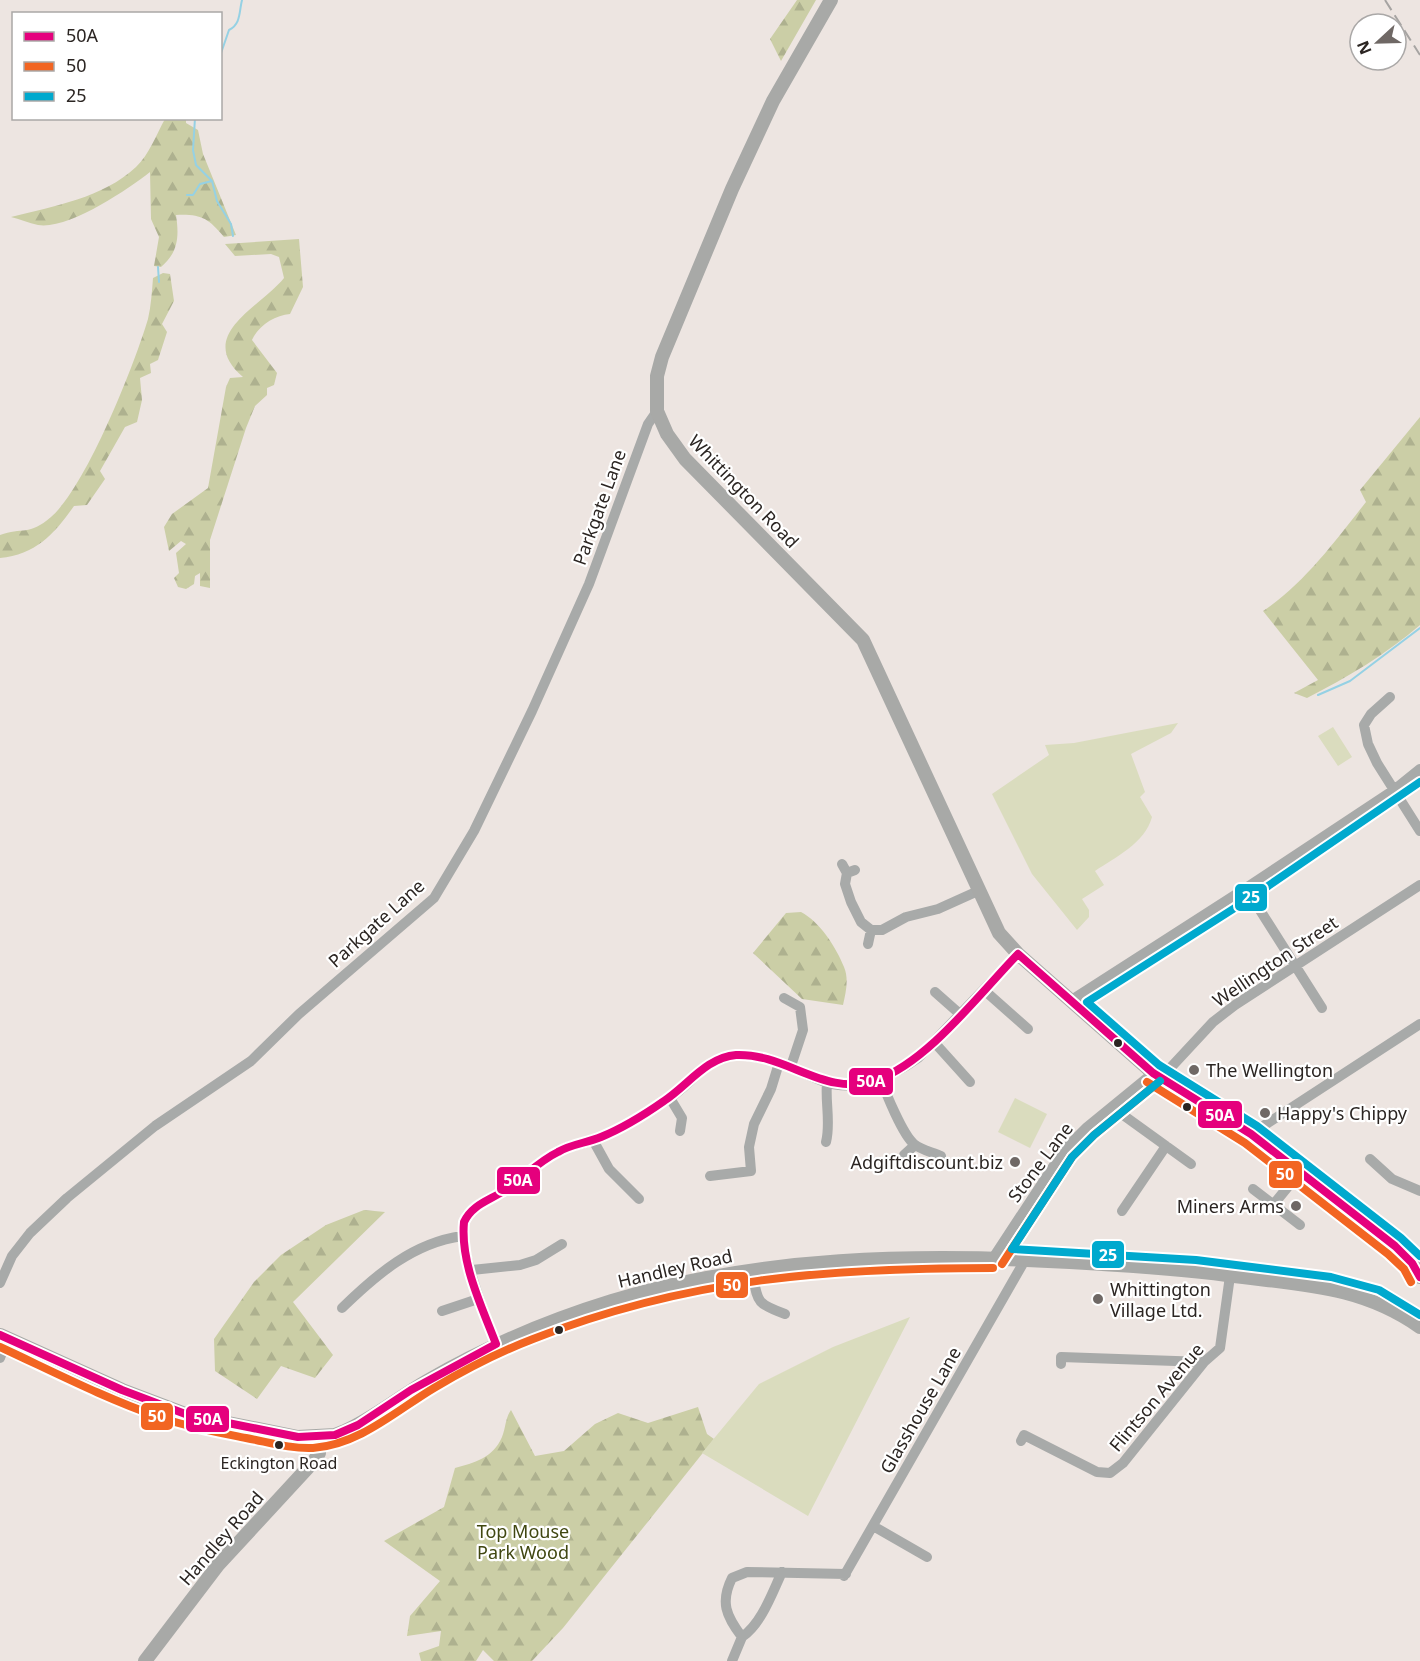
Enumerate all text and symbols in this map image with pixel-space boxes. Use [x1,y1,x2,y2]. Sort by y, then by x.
legend [12,12,222,120]
north arrow [1348,12,1408,72]
text: 50A [66,23,99,47]
text: N [1351,37,1377,58]
text: 50 [66,53,87,77]
text: 25 [66,83,87,107]
street label: Whittington Road [684,429,804,553]
street label: Parkgate Lane [567,446,631,568]
street label: Parkgate Lane [323,873,429,973]
line badge: 25 [1234,883,1268,912]
text: 25 [1242,886,1260,908]
street label: Wellington Street [1208,910,1343,1012]
unlabelled marker [1112,1037,1124,1049]
place label: The Wellington [1206,1058,1333,1082]
marker: The Wellington [1187,1063,1201,1077]
line badge: 50A [848,1067,894,1096]
text: 50A [856,1070,887,1092]
line badge: 50A [1197,1100,1243,1129]
unlabelled marker [1181,1101,1193,1113]
place label: Happy's Chippy [1277,1101,1408,1125]
text: 50A [1205,1104,1236,1126]
marker: Happy's Chippy [1258,1106,1272,1120]
street label: Stone Lane [1002,1117,1078,1207]
place label: Adgiftdiscount.biz [850,1150,1003,1174]
marker: Adgiftdiscount.biz [1008,1155,1022,1169]
line badge: 50 [1268,1160,1303,1189]
text: 50 [1276,1163,1294,1185]
line badge: 50A [496,1166,541,1195]
text: 50A [503,1169,534,1191]
place label: Miners Arms [1177,1194,1284,1218]
marker: Miners Arms [1289,1199,1303,1213]
line badge: 25 [1091,1240,1125,1269]
street label: Handley Road [615,1243,735,1293]
text: 25 [1099,1244,1117,1266]
line badge: 50 [715,1271,749,1299]
text: 50 [723,1274,741,1296]
place label: Whittington Village Ltd. [1110,1277,1211,1322]
marker: Whittington Village Ltd. [1091,1292,1105,1306]
unlabelled marker [553,1324,565,1336]
street label: Flintson Avenue [1103,1338,1209,1456]
street label: Glasshouse Lane [874,1342,966,1478]
line badge: 50 [140,1402,174,1431]
text: 50 [148,1405,166,1427]
line badge: 50A [185,1405,230,1433]
text: 50A [193,1408,224,1430]
marker: Eckington Road [273,1439,285,1451]
place label: Eckington Road [221,1452,337,1474]
street label: Handley Road [174,1486,268,1590]
park label: Top Mouse Park Wood [477,1519,569,1564]

